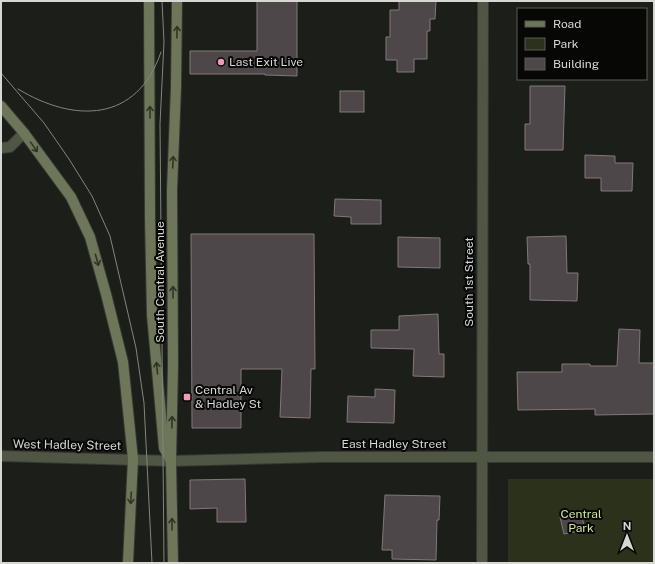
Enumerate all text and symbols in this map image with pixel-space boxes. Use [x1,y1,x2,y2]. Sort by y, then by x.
legend [517,8,647,80]
text: Road [553,17,581,31]
one-way arrow [173,26,181,39]
text: Park [553,37,579,51]
place label: Last Exit Live [229,55,303,69]
marker: Last Exit Live [216,57,226,67]
text: Building [553,57,599,71]
one-way arrow [146,106,154,119]
one-way arrow [30,142,38,153]
one-way arrow [170,156,177,169]
street label: South Central Avenue [153,221,167,343]
street label: South 1st Street [462,237,476,327]
one-way arrow [93,253,101,266]
one-way arrow [169,286,177,299]
one-way arrow [153,362,160,375]
place label: Central Av & Hadley St [195,383,262,411]
marker: Central Av & Hadley St [182,392,192,402]
one-way arrow [168,416,176,429]
street label: West Hadley Street [13,437,122,453]
street label: East Hadley Street [342,437,447,451]
one-way arrow [128,491,135,504]
park label: Central Park [560,507,602,535]
north arrow [607,516,647,556]
one-way arrow [168,518,176,531]
text: N [623,520,631,532]

